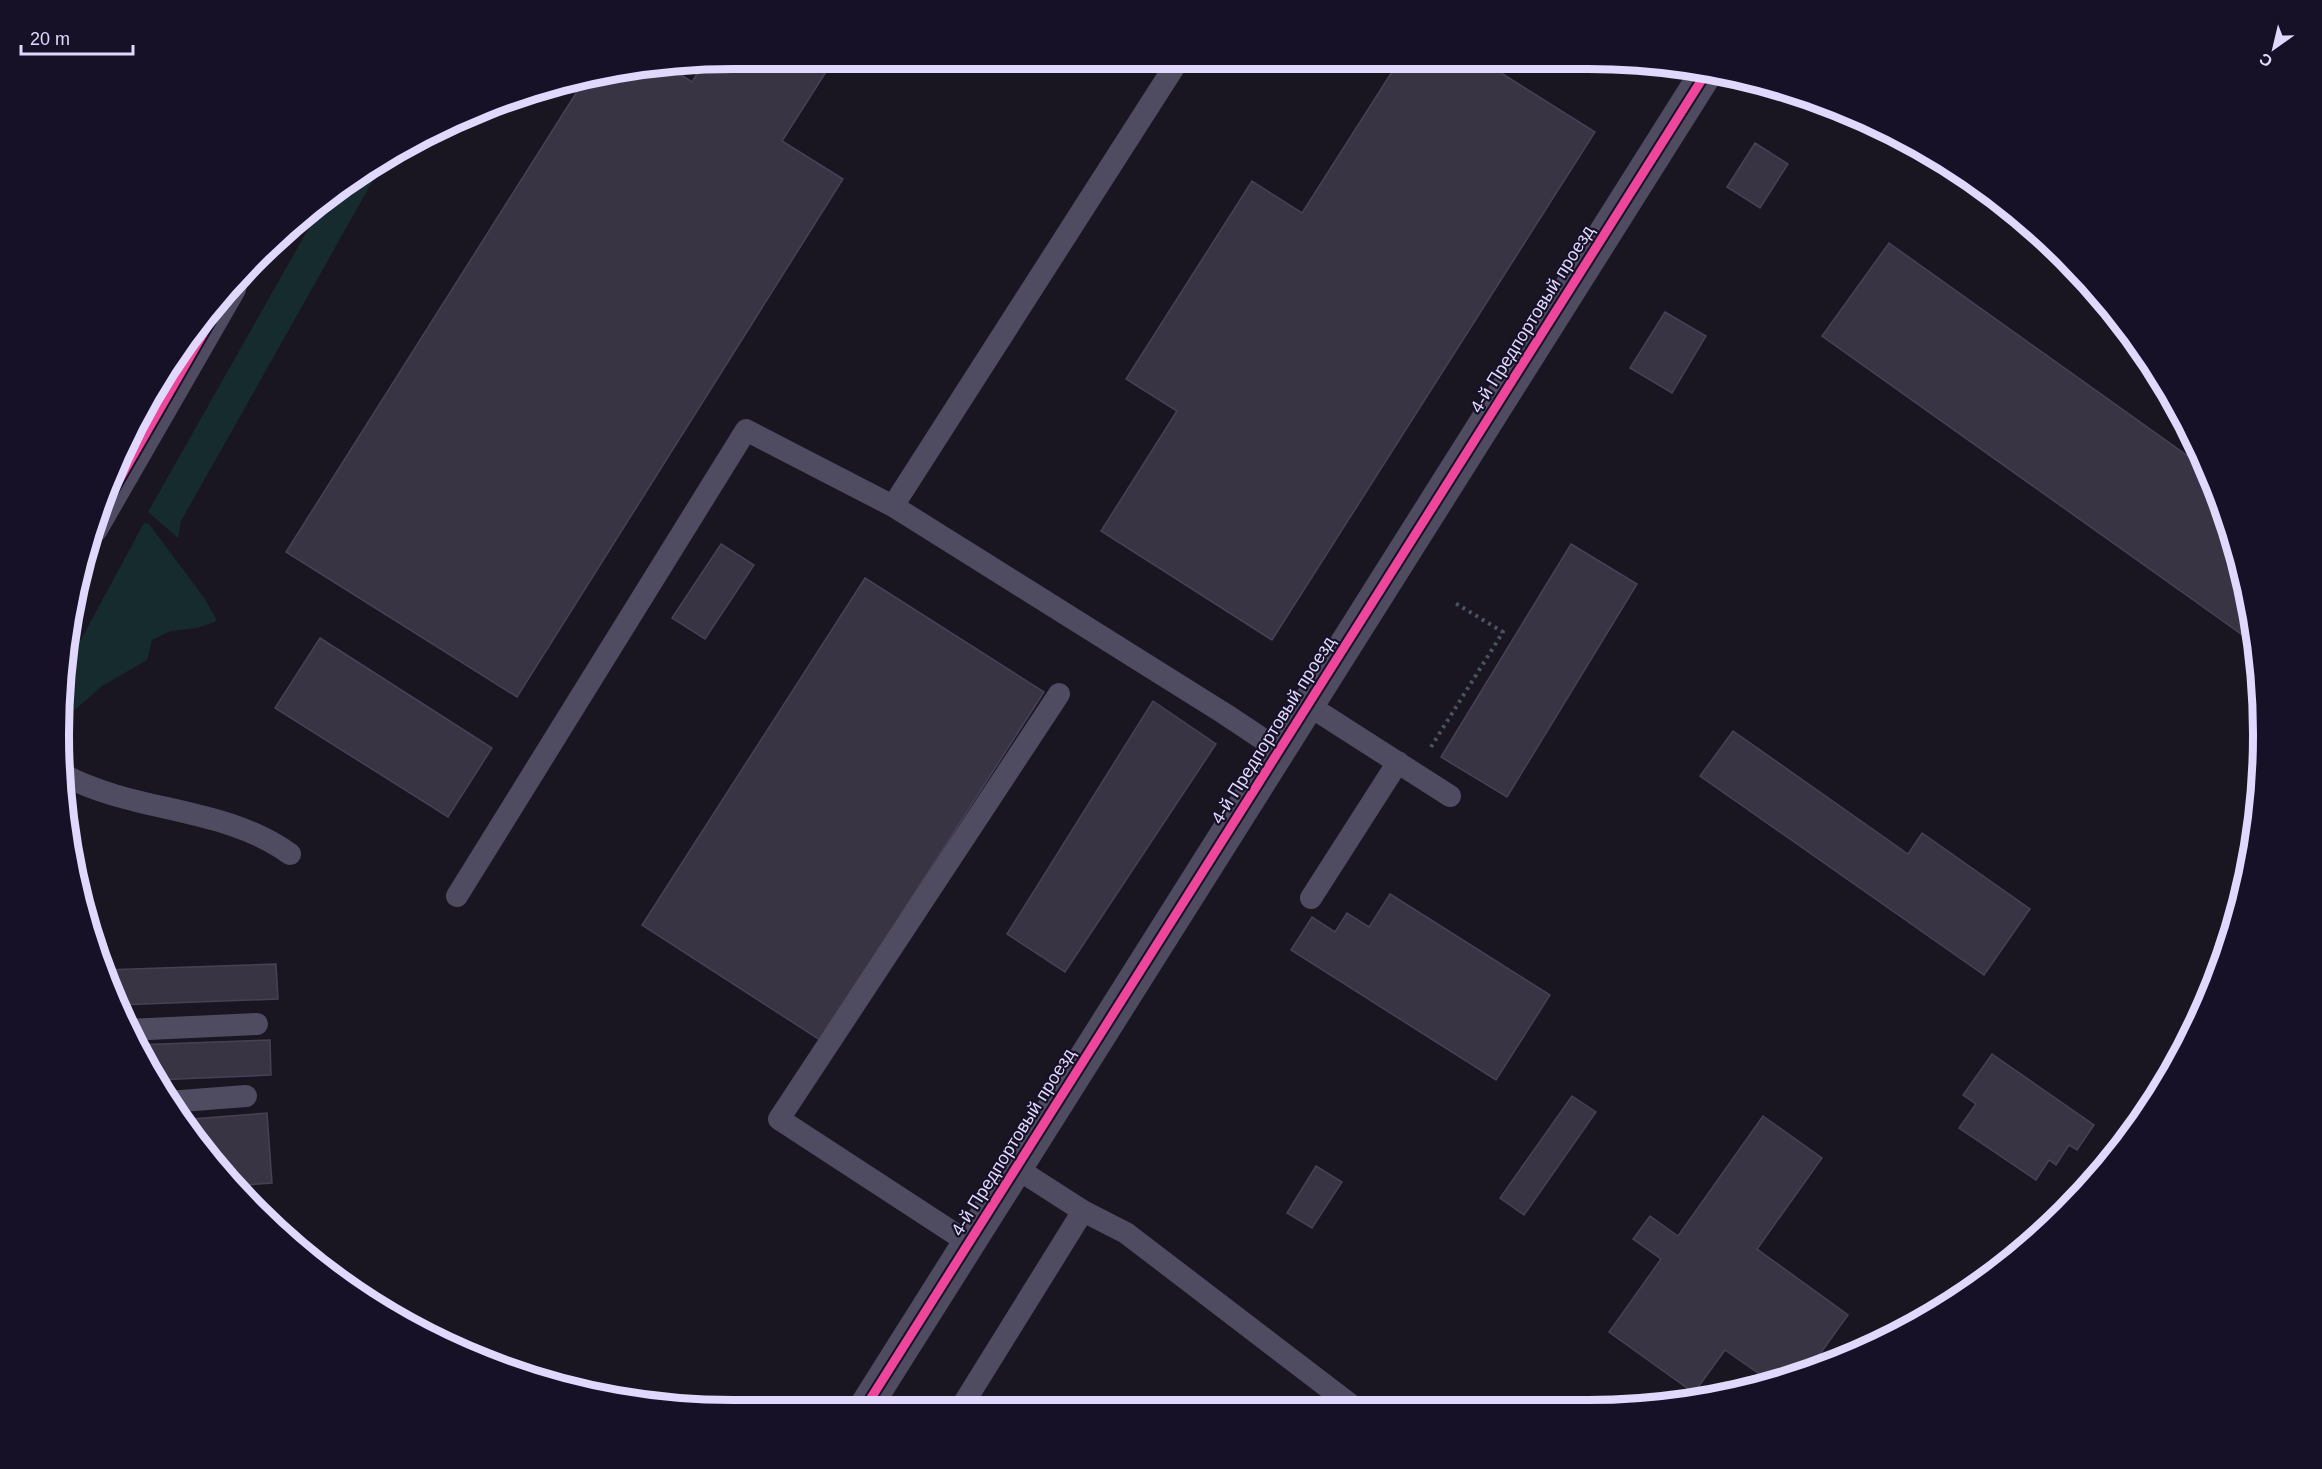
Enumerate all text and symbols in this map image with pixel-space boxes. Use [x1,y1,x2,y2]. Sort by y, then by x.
scale bar [21,18,134,56]
north arrow [2244,18,2304,78]
text: 20 m [30,29,70,49]
text: С [2256,49,2275,70]
street label: 4-й Предпортовый проезд [1466,221,1598,416]
street label: 4-й Предпортовый проезд [1207,632,1339,827]
street label: 4-й Предпортовый проезд [947,1044,1079,1239]

